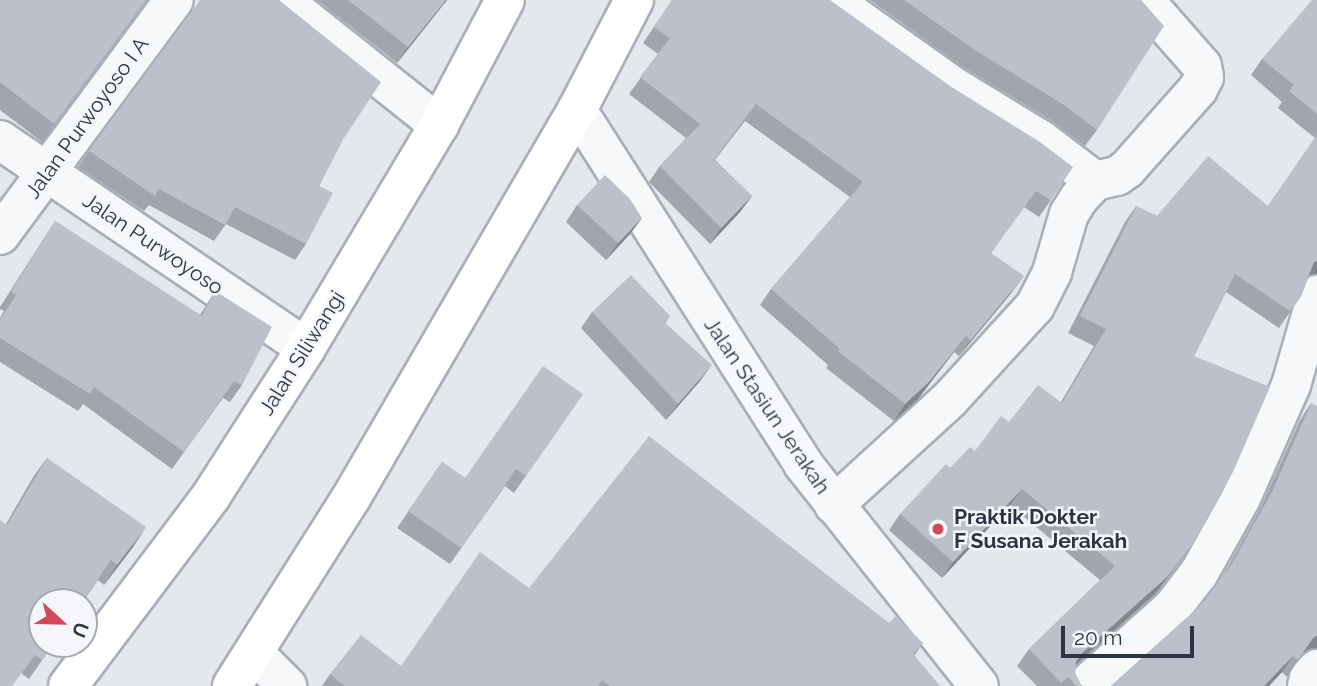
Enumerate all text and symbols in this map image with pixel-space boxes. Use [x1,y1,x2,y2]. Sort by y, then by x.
street label: Jalan Purwoyoso I A [20,32,154,204]
street label: Jalan Purwoyoso [78,188,228,300]
street label: Jalan Siliwangi [254,286,350,420]
street label: Jalan Stasiun Jerakah [698,313,836,499]
place label: Praktik Dokter F Susana Jerakah [954,504,1128,554]
marker: Praktik Dokter F Susana Jerakah [928,519,948,539]
north arrow [28,588,98,658]
scale bar [1065,612,1198,656]
text: U [68,619,93,641]
text: 20 m [1074,625,1122,650]

